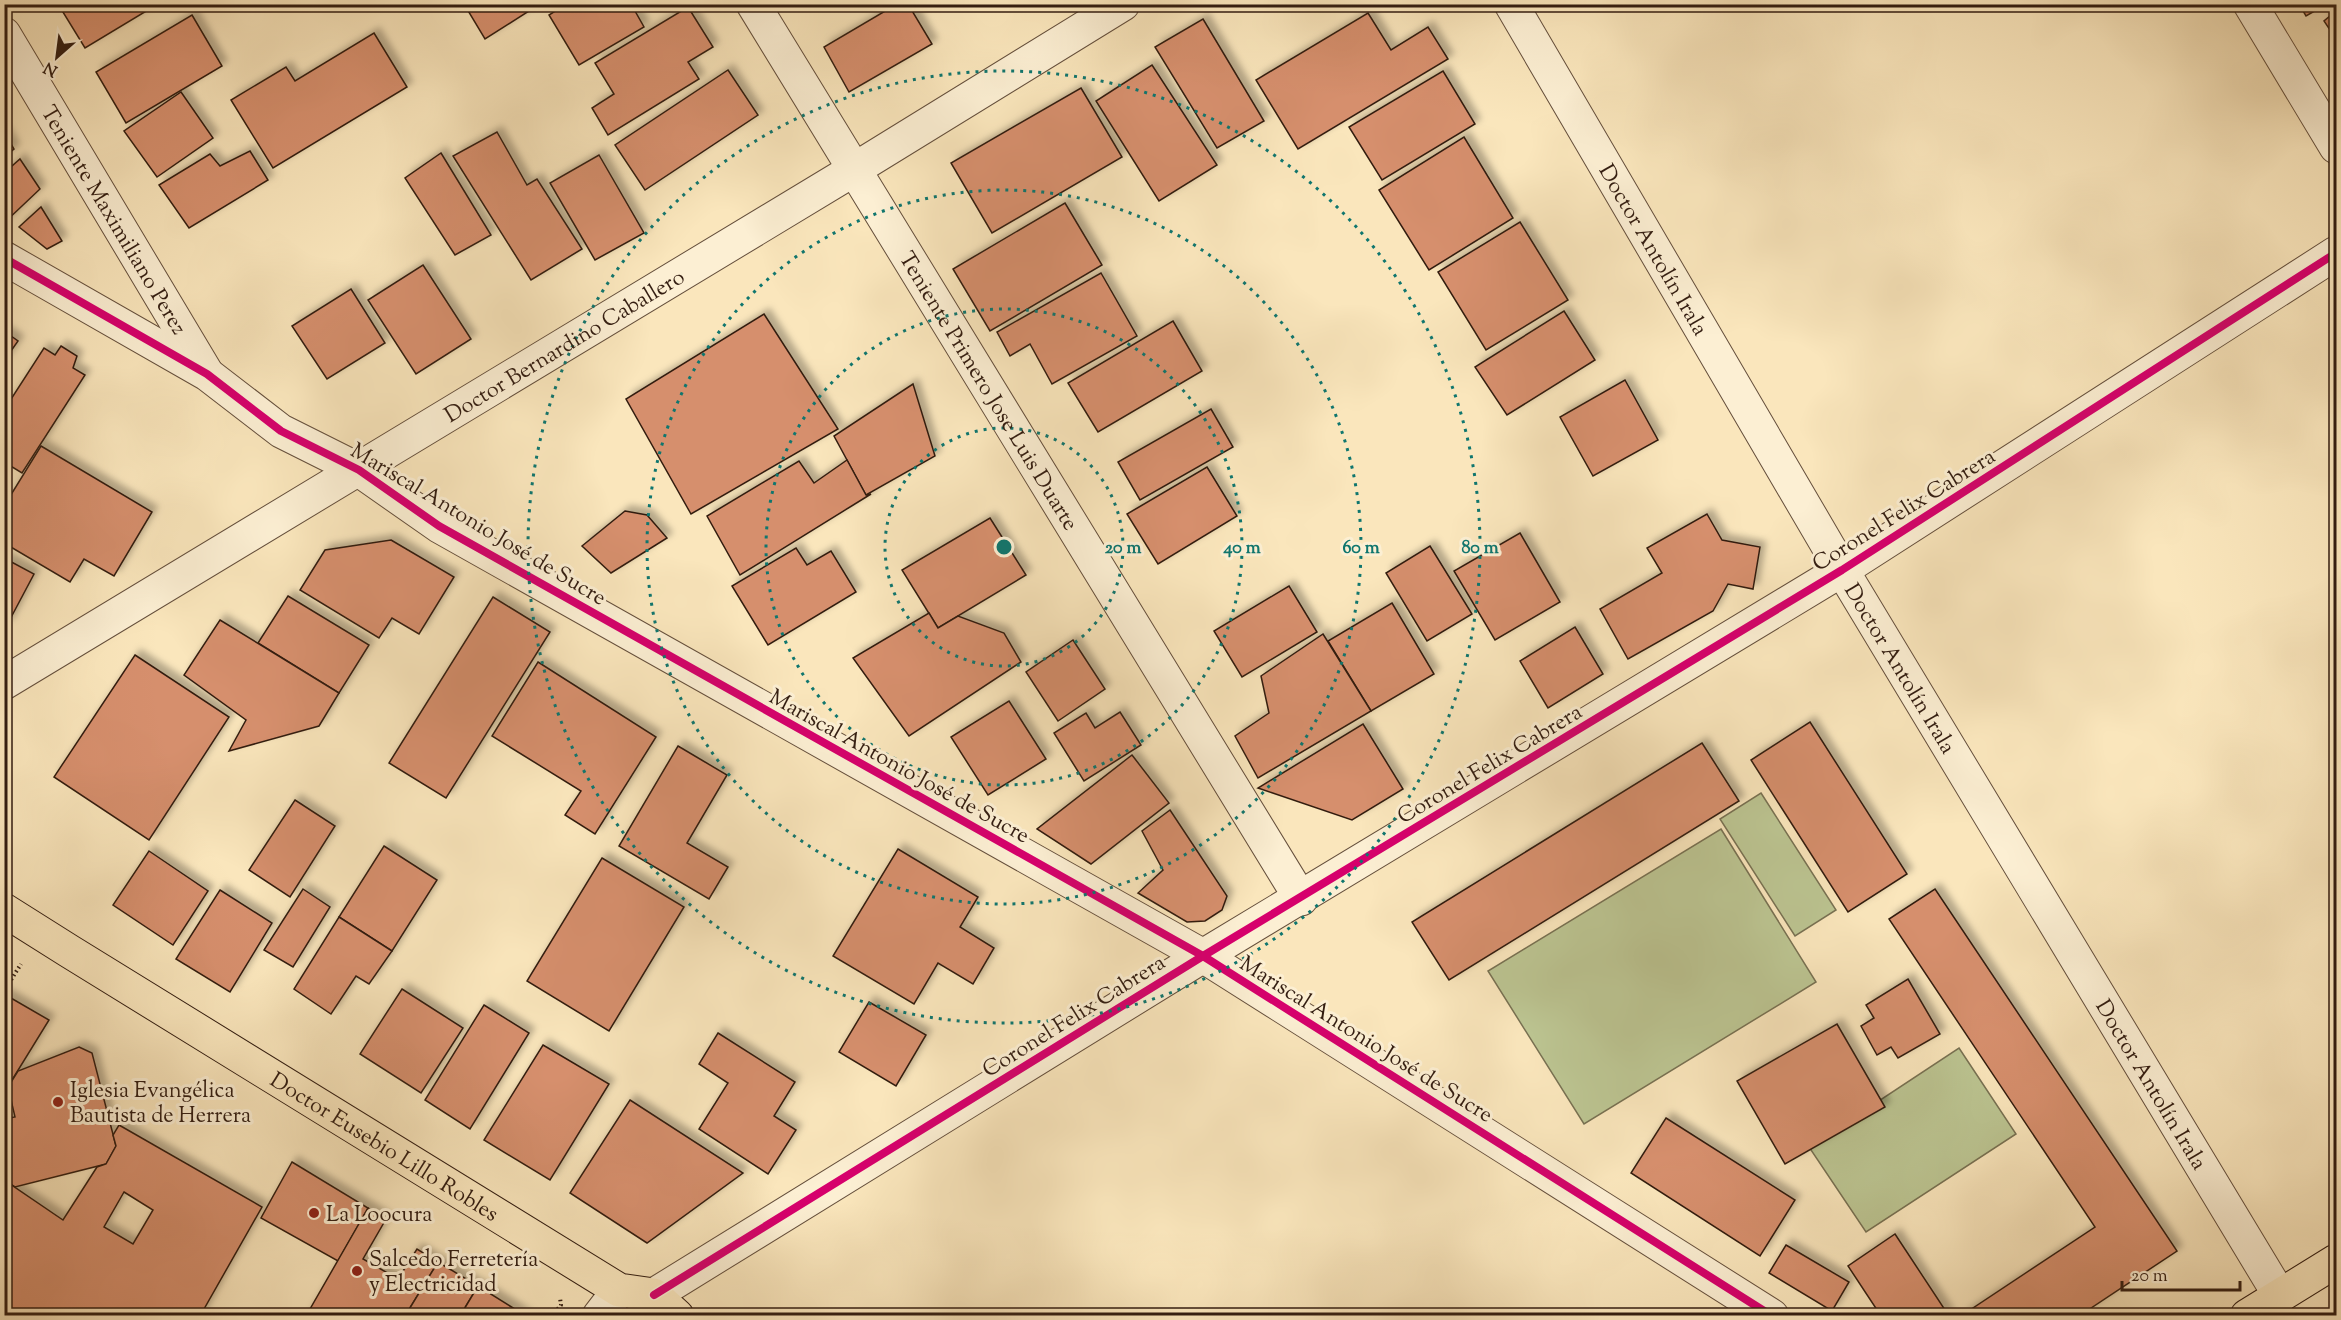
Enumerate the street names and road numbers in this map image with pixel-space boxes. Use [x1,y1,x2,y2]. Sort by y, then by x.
street label: Teniente Maximiliano Perez [31,100,193,342]
street label: Doctor Antolín Irala [1589,159,1715,342]
street label: Teniente Primero Jose Luis Duarte [889,246,1085,538]
street label: Doctor Bernardino Caballero [439,262,692,432]
street label: Mariscal Antonio José de Sucre [343,436,612,615]
street label: Coronel Felix Cabrera [1807,442,2002,581]
street label: Doctor Antolín Irala [1835,578,1962,761]
street label: Mariscal Antonio José de Sucre [762,682,1035,853]
street label: Coronel Felix Cabrera [1392,698,1589,834]
street label: Coronel Felix Cabrera [977,948,1172,1087]
street label: Mariscal Antonio José de Sucre [1232,949,1498,1132]
street label: Doctor Antolín Irala [2086,994,2213,1177]
street label: Doctor Eusebio Lillo Robles [263,1066,504,1231]

